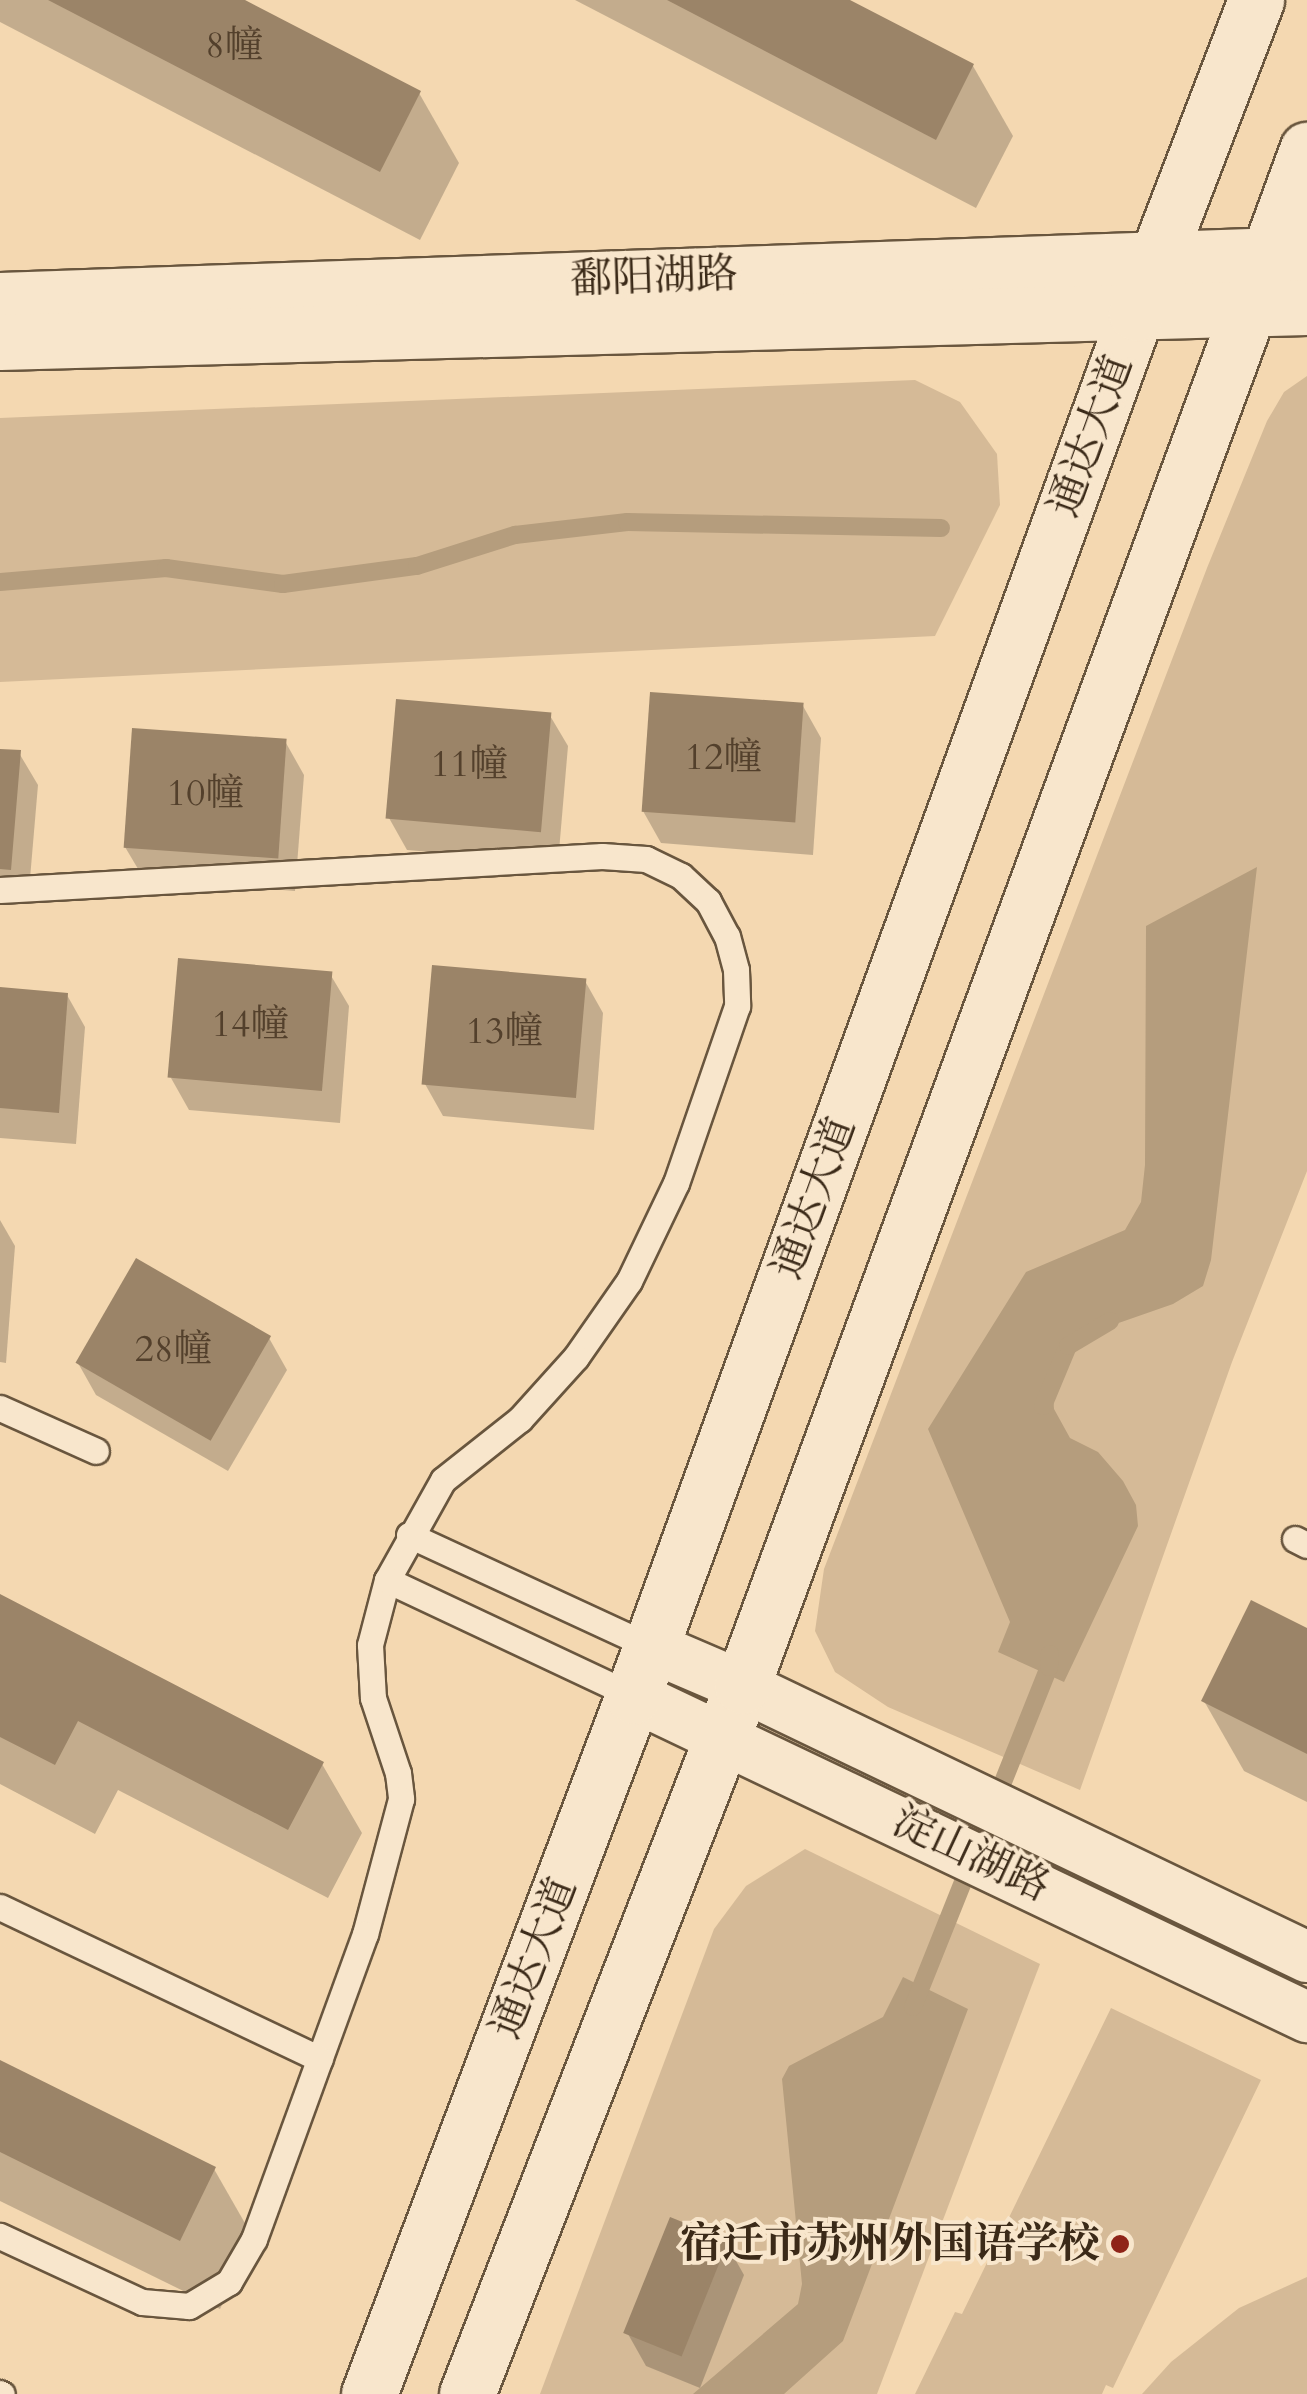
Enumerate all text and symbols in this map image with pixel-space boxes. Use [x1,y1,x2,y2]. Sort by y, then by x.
house number: 8幢 [205,23,263,69]
street label: 鄱阳湖路 [569,249,739,305]
street label: 通达大道 [1039,348,1143,524]
house number: 12幢 [685,735,761,781]
house number: 11幢 [431,742,507,788]
house number: 10幢 [167,771,243,817]
house number: 14幢 [212,1002,288,1048]
house number: 13幢 [466,1009,542,1055]
street label: 通达大道 [762,1110,866,1286]
house number: 28幢 [135,1327,211,1373]
street label: 淀山湖路 [884,1796,1058,1912]
street label: 通达大道 [480,1871,588,2045]
place label: 宿迁市苏州外国语学校 [680,2219,1100,2269]
marker: 宿迁市苏州外国语学校 [1109,2233,1131,2255]

